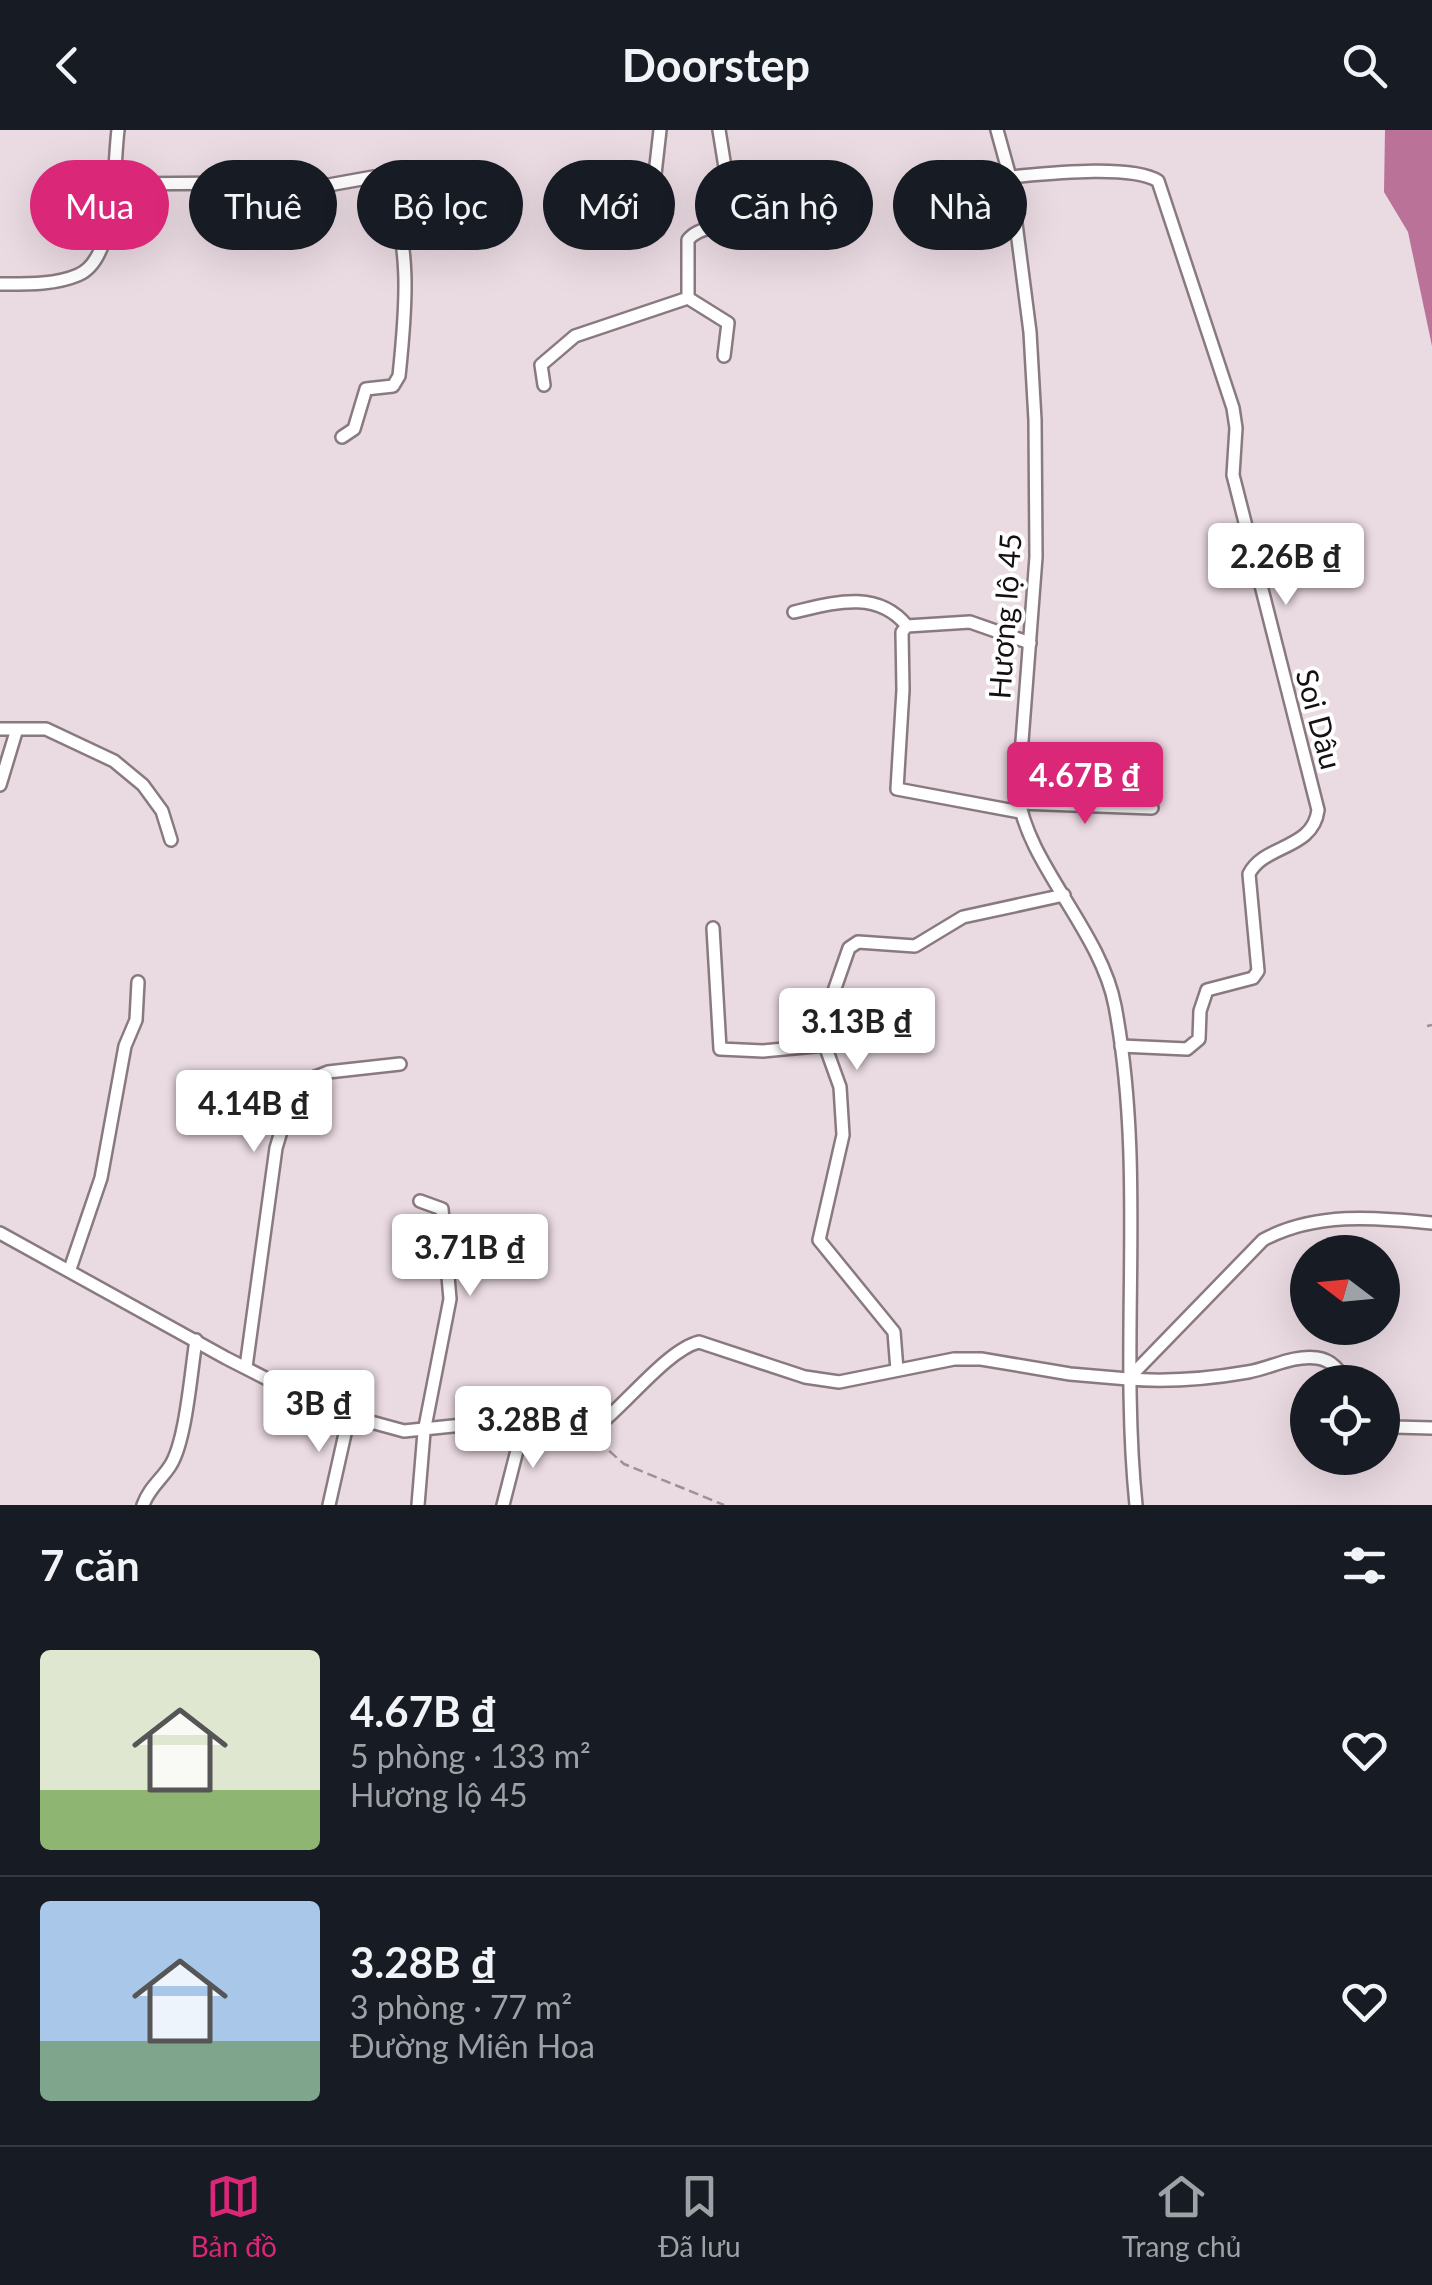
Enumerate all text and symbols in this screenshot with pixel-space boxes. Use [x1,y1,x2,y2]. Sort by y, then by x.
icon: back [40,38,95,93]
text: Doorstep [622,38,810,92]
icon: search [1337,38,1392,93]
chip: Mua [30,160,169,250]
chip: Thuê [189,160,337,250]
chip: Bộ lọc [357,160,523,250]
chip: Mới [543,160,675,250]
chip: Căn hộ [695,160,873,250]
chip: Nhà [893,160,1027,250]
pin: 2.26B ₫ [1194,523,1378,608]
street label: Hương lộ 45 [980,532,1028,700]
text: 2.26B ₫ [1230,536,1342,575]
street label: Soi Dâu [1289,665,1351,773]
pin: 4.67B ₫ [993,742,1177,827]
text: 4.67B ₫ [1029,755,1141,794]
pin: 3.13B ₫ [765,988,949,1073]
text: 3.13B ₫ [801,1001,913,1040]
pin: 4.14B ₫ [162,1070,346,1155]
text: 4.14B ₫ [198,1083,310,1122]
pin: 3.71B ₫ [378,1214,562,1299]
text: 3.71B ₫ [414,1227,526,1266]
north arrow [1290,1235,1400,1345]
map controls [1290,1235,1400,1475]
button: locate [1290,1365,1400,1475]
pin: 3B ₫ [260,1370,378,1455]
text: 3B ₫ [285,1383,353,1422]
pin: 3.28B ₫ [441,1386,625,1471]
text: 3.28B ₫ [477,1399,589,1438]
icon: filters [1337,1538,1392,1593]
text: 7 căn [40,1540,140,1590]
text: 4.67B ₫ [350,1686,497,1736]
icon: home [120,1690,240,1810]
icon: heart [1337,1723,1392,1778]
text: 5 phòng · 133 m² [350,1736,591,1775]
text: Hương lộ 45 [350,1775,528,1814]
text: 3.28B ₫ [350,1937,497,1987]
icon: home [120,1941,240,2061]
icon: heart [1337,1974,1392,2029]
text: 3 phòng · 77 m² [350,1987,572,2026]
text: Đường Miên Hoa [350,2026,595,2065]
tab: Bản đồ [191,2169,277,2263]
tab: Đã lưu [658,2169,741,2263]
tab: Trang chủ [1122,2169,1241,2263]

